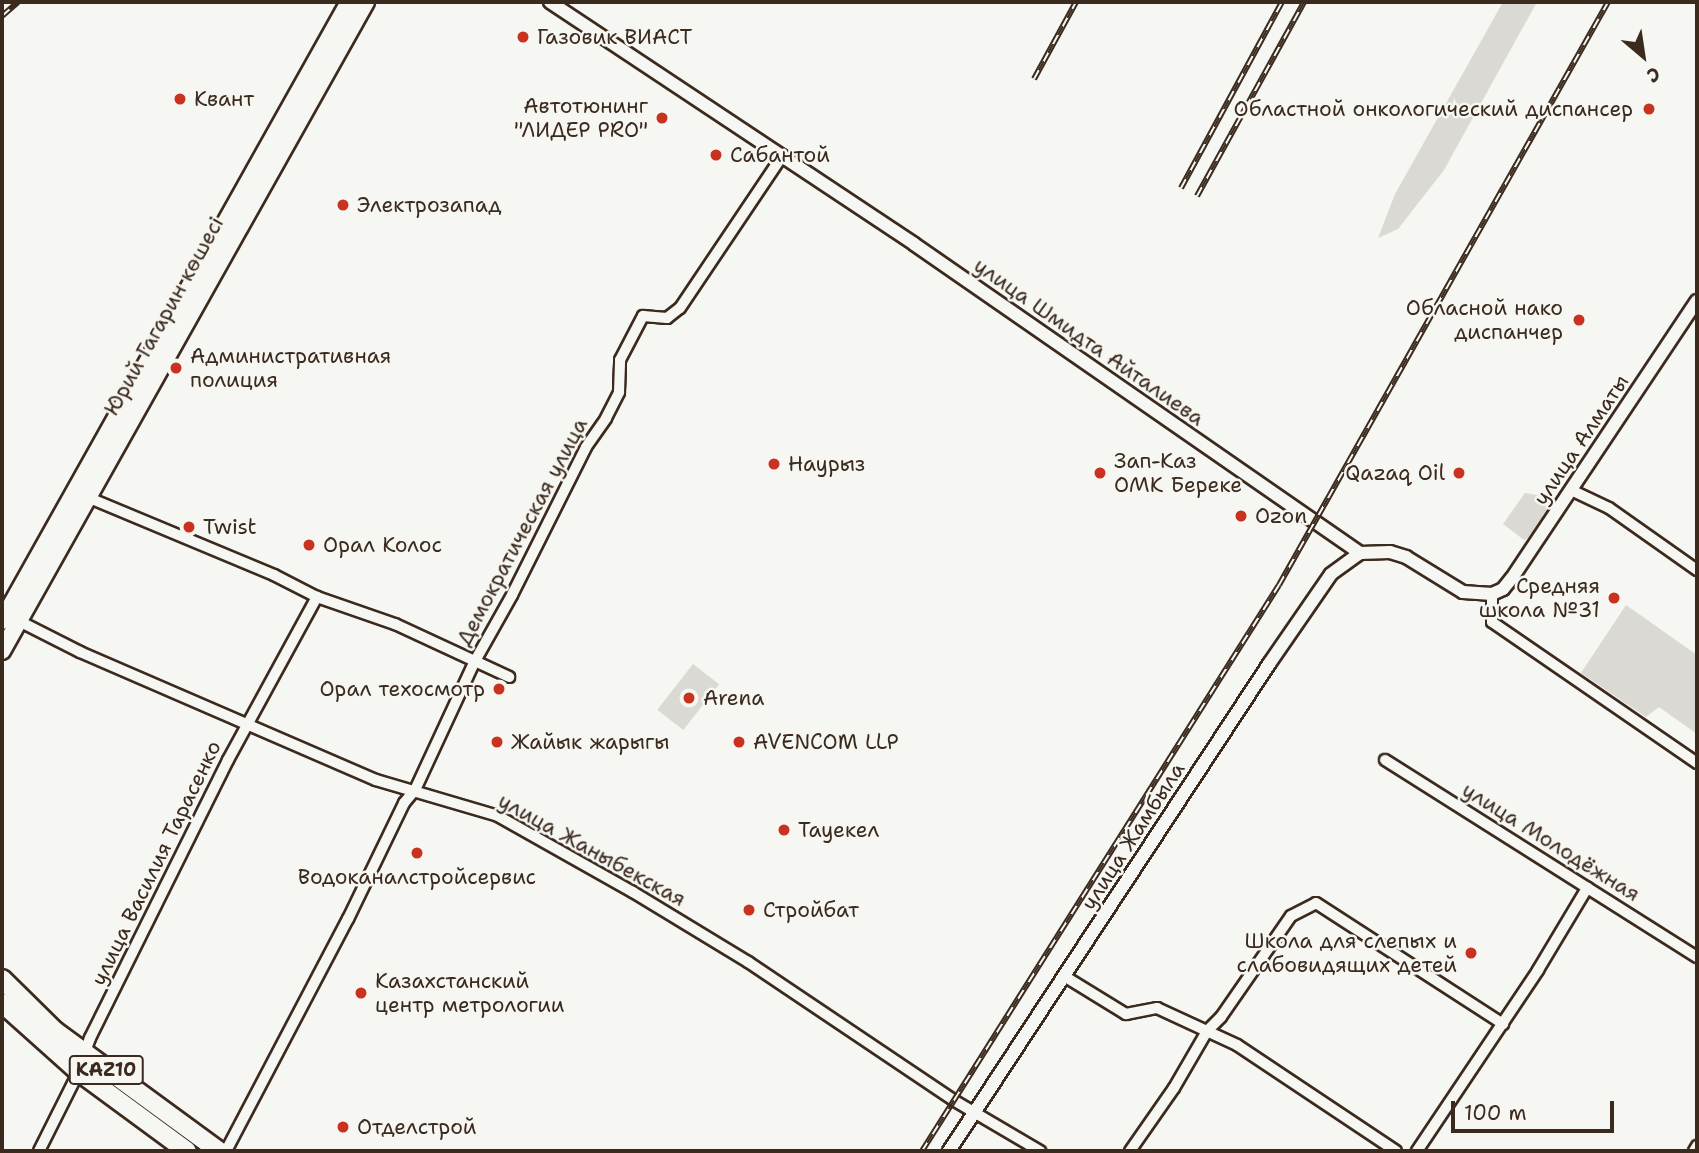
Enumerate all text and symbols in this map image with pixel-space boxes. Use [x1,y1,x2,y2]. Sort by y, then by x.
north arrow [1608,21,1678,91]
place label: Газовик ВИАСТ [537,24,693,50]
marker: Газовик ВИАСТ [515,29,531,45]
text: С [1642,61,1665,89]
place label: Квант [194,86,254,112]
marker: Квант [172,91,188,107]
place label: Автотюнинг "ЛИДЕР PRO" [514,93,648,143]
place label: Областной онкологический диспансер [1234,96,1633,122]
marker: Областной онкологический диспансер [1639,99,1659,119]
marker: Автотюнинг "ЛИДЕР PRO" [654,110,670,126]
place label: Сабантой [730,142,830,168]
marker: Сабантой [708,147,724,163]
place label: Электрозапад [357,192,502,218]
marker: Электрозапад [335,197,351,213]
street label: Юрий Гагарин көшесі [99,212,229,420]
street label: улица Шмидта Айталиева [969,253,1209,431]
place label: Обласной нако диспанчер [1406,295,1563,345]
marker: Обласной нако диспанчер [1569,310,1589,330]
place label: Административная полиция [190,343,391,393]
marker: Административная полиция [168,360,184,376]
street label: улица Алматы [1528,370,1634,510]
street label: Демократическая улица [451,414,593,650]
place label: Зап-Каз ОМК Береке [1114,448,1242,498]
place label: Наурыз [788,451,865,477]
marker: Наурыз [766,456,782,472]
place label: Qazaq Oil [1345,460,1445,486]
marker: Зап-Каз ОМК Береке [1092,465,1108,481]
marker: Qazaq Oil [1451,465,1467,481]
place label: Ozon [1255,503,1307,529]
marker: Ozon [1233,508,1249,524]
place label: Twist [203,514,257,540]
marker: Twist [181,519,197,535]
place label: Орал Колос [323,532,442,558]
marker: Орал Колос [301,537,317,553]
place label: Средняя школа №31 [1479,573,1600,623]
marker: Средняя школа №31 [1606,590,1622,606]
place label: Орал техосмотр [319,676,485,702]
marker: Орал техосмотр [491,681,507,697]
place label: Arena [703,685,764,711]
marker: Arena [681,690,697,706]
place label: Жайык жарыгы [511,729,669,755]
place label: AVENCOM LLP [753,729,899,755]
marker: Жайык жарыгы [489,734,505,750]
marker: AVENCOM LLP [731,734,747,750]
street label: улица Василия Тарасенко [86,736,226,990]
street label: улица Жамбыла [1076,758,1190,914]
street label: улица Молодёжная [1458,777,1644,907]
street label: улица Жаныбекская [494,788,690,912]
place label: Тауекел [798,817,879,843]
marker: Тауекел [776,822,792,838]
marker: Водоканалстройсервис [409,845,425,861]
place label: Водоканалстройсервис [298,864,536,890]
place label: Стройбат [763,897,859,923]
marker: Стройбат [741,902,757,918]
place label: Школа для слепых и слабовидящих детей [1236,928,1457,978]
marker: Школа для слепых и слабовидящих детей [1463,945,1479,961]
place label: Казахстанский центр метрологии [375,968,565,1018]
marker: Казахстанский центр метрологии [353,985,369,1001]
road number: KAZ10 [68,1054,144,1086]
scale bar [1454,1086,1617,1130]
text: 100 m [1464,1099,1527,1127]
place label: Отделстрой [357,1114,477,1140]
marker: Отделстрой [335,1119,351,1135]

